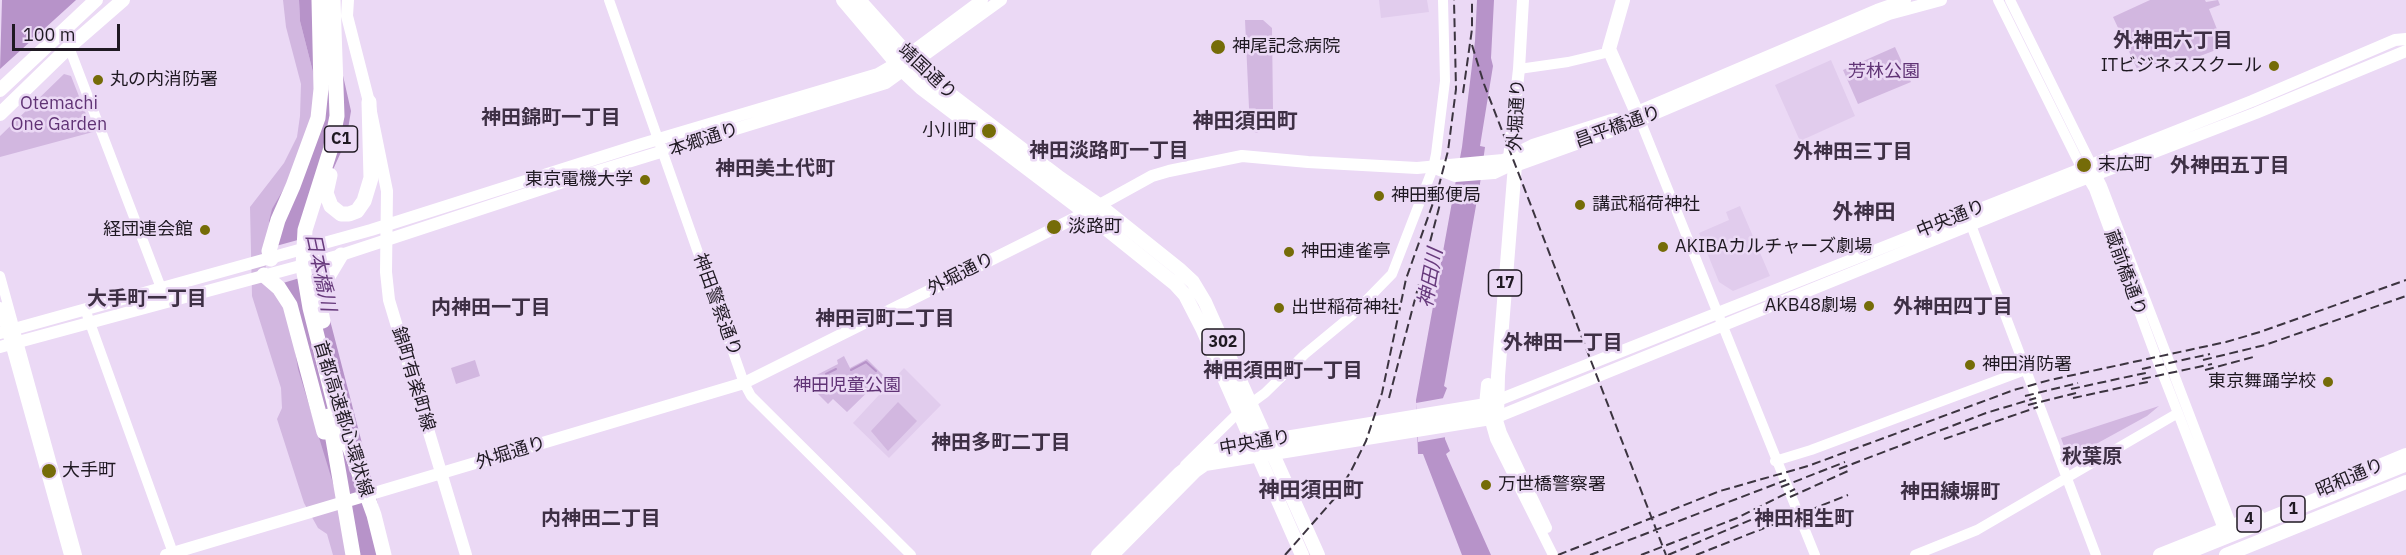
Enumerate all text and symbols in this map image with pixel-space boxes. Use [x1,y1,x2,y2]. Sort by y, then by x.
scale bar [15,12,123,50]
text: 100 m [23,23,75,46]
district label: 外神田六丁目 [2113,29,2233,53]
place label: 神尾記念病院 [1232,36,1340,58]
marker: 神尾記念病院 [1209,38,1227,56]
street label: 靖国通り [893,40,961,104]
place label: ITビジネススクール [2101,55,2262,77]
marker: ITビジネススクール [2267,59,2281,73]
park label: 芳林公園 [1848,61,1920,83]
place label: 丸の内消防署 [110,69,218,91]
marker: 丸の内消防署 [91,73,105,87]
street label: 外堀通り [1504,78,1530,152]
park label: Otemachi One Garden [11,93,107,136]
street label: 昌平橋通り [1572,101,1664,153]
district label: 神田錦町一丁目 [481,106,621,130]
district label: 神田須田町 [1193,109,1297,135]
street label: 本郷通り [666,119,742,161]
place label: 小川町 [922,120,976,142]
marker: 小川町 [980,122,998,140]
road number: C1 [324,126,358,152]
district label: 神田淡路町一丁目 [1029,139,1189,163]
district label: 外神田三丁目 [1793,140,1913,164]
place label: 末広町 [2098,154,2152,176]
district label: 外神田五丁目 [2170,154,2290,178]
marker: 末広町 [2075,156,2093,174]
district label: 神田美土代町 [715,157,835,181]
place label: 東京電機大学 [525,169,633,191]
marker: 東京電機大学 [638,173,652,187]
place label: 神田郵便局 [1391,185,1481,207]
marker: 神田郵便局 [1372,189,1386,203]
place label: 講武稲荷神社 [1592,194,1700,216]
street label: 中央通り [1914,196,1988,242]
marker: 講武稲荷神社 [1573,198,1587,212]
district label: 外神田 [1833,200,1895,226]
place label: 淡路町 [1068,216,1122,238]
marker: 淡路町 [1045,218,1063,236]
place label: 経団連会館 [103,219,193,241]
marker: 経団連会館 [198,223,212,237]
street label: 蔵前橋通り [2099,227,2151,319]
water label: 日本橋川 [300,230,340,314]
place label: AKIBAカルチャーズ劇場 [1675,236,1872,258]
marker: AKIBAカルチャーズ劇場 [1656,240,1670,254]
place label: 神田連雀亭 [1301,241,1391,263]
marker: 神田連雀亭 [1282,245,1296,259]
water label: 神田川 [1414,246,1448,310]
street label: 外堀通り [924,248,998,300]
street label: 神田警察通り [688,251,746,359]
road number: 17 [1488,270,1522,296]
district label: 大手町一丁目 [87,287,207,311]
place label: AKB48劇場 [1765,295,1857,317]
district label: 外神田四丁目 [1893,295,2013,319]
district label: 内神田一丁目 [431,296,551,320]
place label: 出世稲荷神社 [1291,297,1399,319]
marker: AKB48劇場 [1862,299,1876,313]
marker: 出世稲荷神社 [1272,301,1286,315]
district label: 神田司町二丁目 [815,307,955,331]
street label: 錦町有楽町線 [387,324,439,434]
road number: 302 [1202,329,1244,355]
district label: 外神田一丁目 [1503,331,1623,355]
street label: 首都高速都心環状線 [309,338,377,500]
place label: 神田消防署 [1982,354,2072,376]
marker: 神田消防署 [1963,358,1977,372]
district label: 神田須田町一丁目 [1203,359,1363,383]
place label: 東京舞踊学校 [2208,371,2316,393]
park label: 神田児童公園 [793,375,901,397]
marker: 東京舞踊学校 [2321,375,2335,389]
street label: 中央通り [1218,426,1292,460]
district label: 神田多町二丁目 [931,431,1071,455]
street label: 外堀通り [473,432,549,474]
district label: 秋葉原 [2062,445,2122,469]
street label: 昭和通り [2313,454,2387,502]
place label: 大手町 [62,460,116,482]
marker: 大手町 [40,462,58,480]
place label: 万世橋警察署 [1498,474,1606,496]
district label: 神田須田町 [1259,478,1363,504]
marker: 万世橋警察署 [1479,478,1493,492]
district label: 神田練塀町 [1900,480,2000,504]
road number: 1 [2281,496,2305,522]
road number: 4 [2237,506,2261,532]
district label: 内神田二丁目 [541,507,661,531]
district label: 神田相生町 [1754,507,1854,531]

